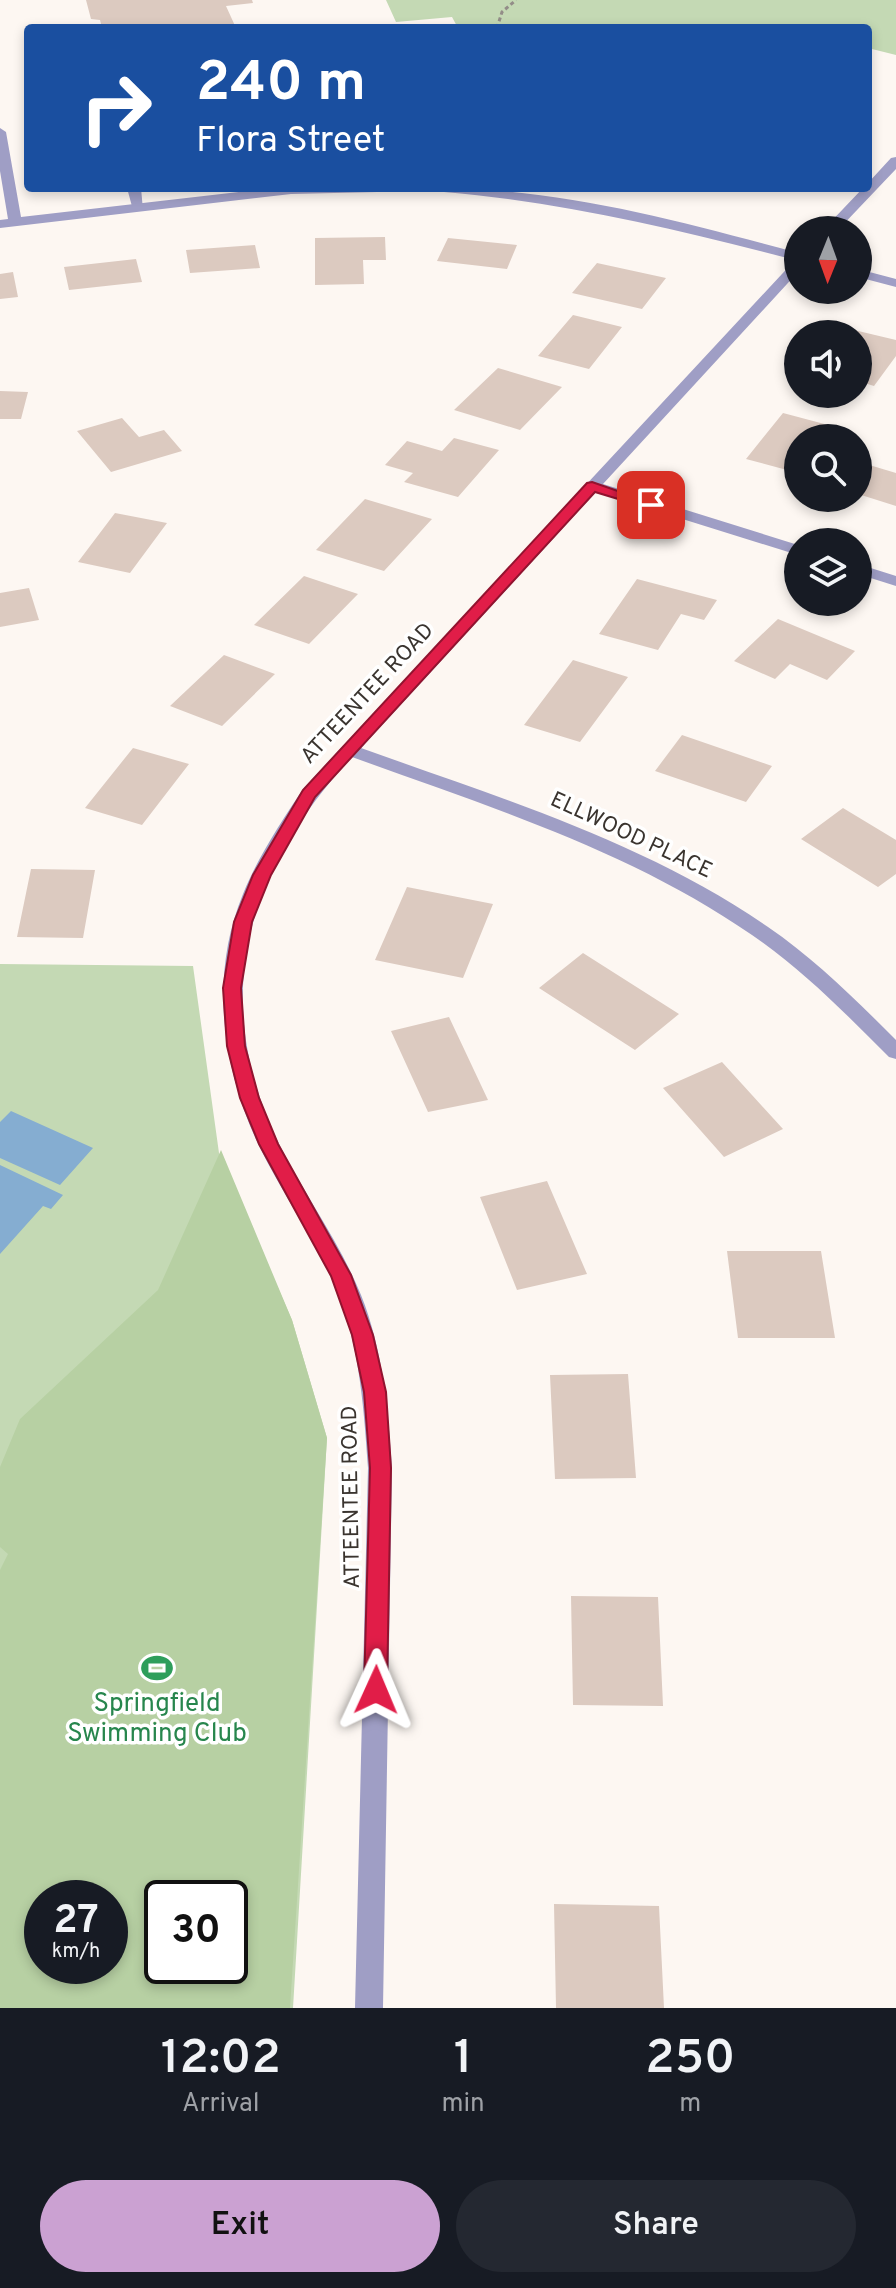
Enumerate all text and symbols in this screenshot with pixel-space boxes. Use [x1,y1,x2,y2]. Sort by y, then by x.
text: 240 m [196,50,366,120]
icon: right [64,56,168,160]
text: Flora Street [196,119,385,165]
north arrow [784,216,872,304]
map controls [784,216,872,616]
button: sound [784,320,872,408]
button: search [784,424,872,512]
pin [617,471,685,539]
icon: arrive [629,483,673,527]
button: layers [784,528,872,616]
street label: ATTEENTEE ROAD [296,618,440,770]
street label: ELLWOOD PLACE [546,787,716,885]
street label: ATTEENTEE ROAD [337,1405,367,1589]
position arrow [334,1648,418,1732]
sports icon: Springfield Swimming Club [140,1651,174,1685]
place label: Springfield Swimming Club [67,1688,247,1751]
speed limit sign: 30 [144,1880,248,1984]
text: 27 [53,1897,99,1947]
text: km/h [52,1939,100,1965]
text: 12:02 [161,2030,281,2090]
text: 1 [454,2030,472,2090]
text: 250 [645,2030,735,2090]
text: Arrival [182,2088,259,2121]
text: min [441,2088,485,2121]
text: m [679,2088,701,2121]
button: Exit [40,2180,440,2272]
button: Share [456,2180,856,2272]

